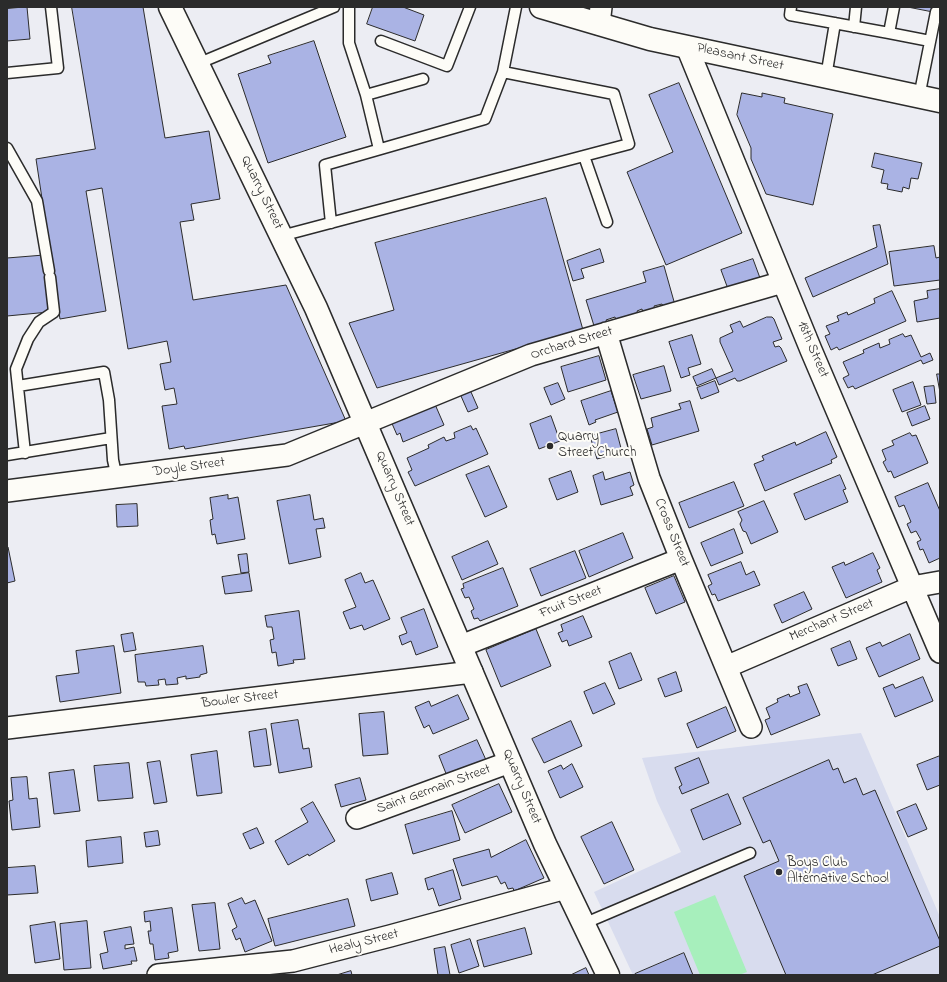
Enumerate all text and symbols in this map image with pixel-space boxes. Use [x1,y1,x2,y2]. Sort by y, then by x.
street label: Pleasant Street [695,41,785,75]
street label: Quarry Street [236,153,286,233]
street label: 18th Street [793,319,831,381]
street label: Orchard Street [529,324,615,364]
place label: Quarry Street Church [558,430,636,462]
marker: Quarry Street Church [545,441,555,451]
street label: Quarry Street [371,449,417,529]
street label: Doyle Street [152,455,226,481]
street label: Cross Street [650,496,692,570]
street label: Fruit Street [537,583,605,623]
street label: Merchant Street [787,596,877,646]
street label: Bowler Street [201,687,279,713]
street label: Quarry Street [498,747,544,827]
street label: Saint Germain Street [375,762,493,818]
place label: Boys Club Alternative School [787,856,889,888]
marker: Boys Club Alternative School [774,867,784,877]
street label: Healy Street [328,926,400,960]

